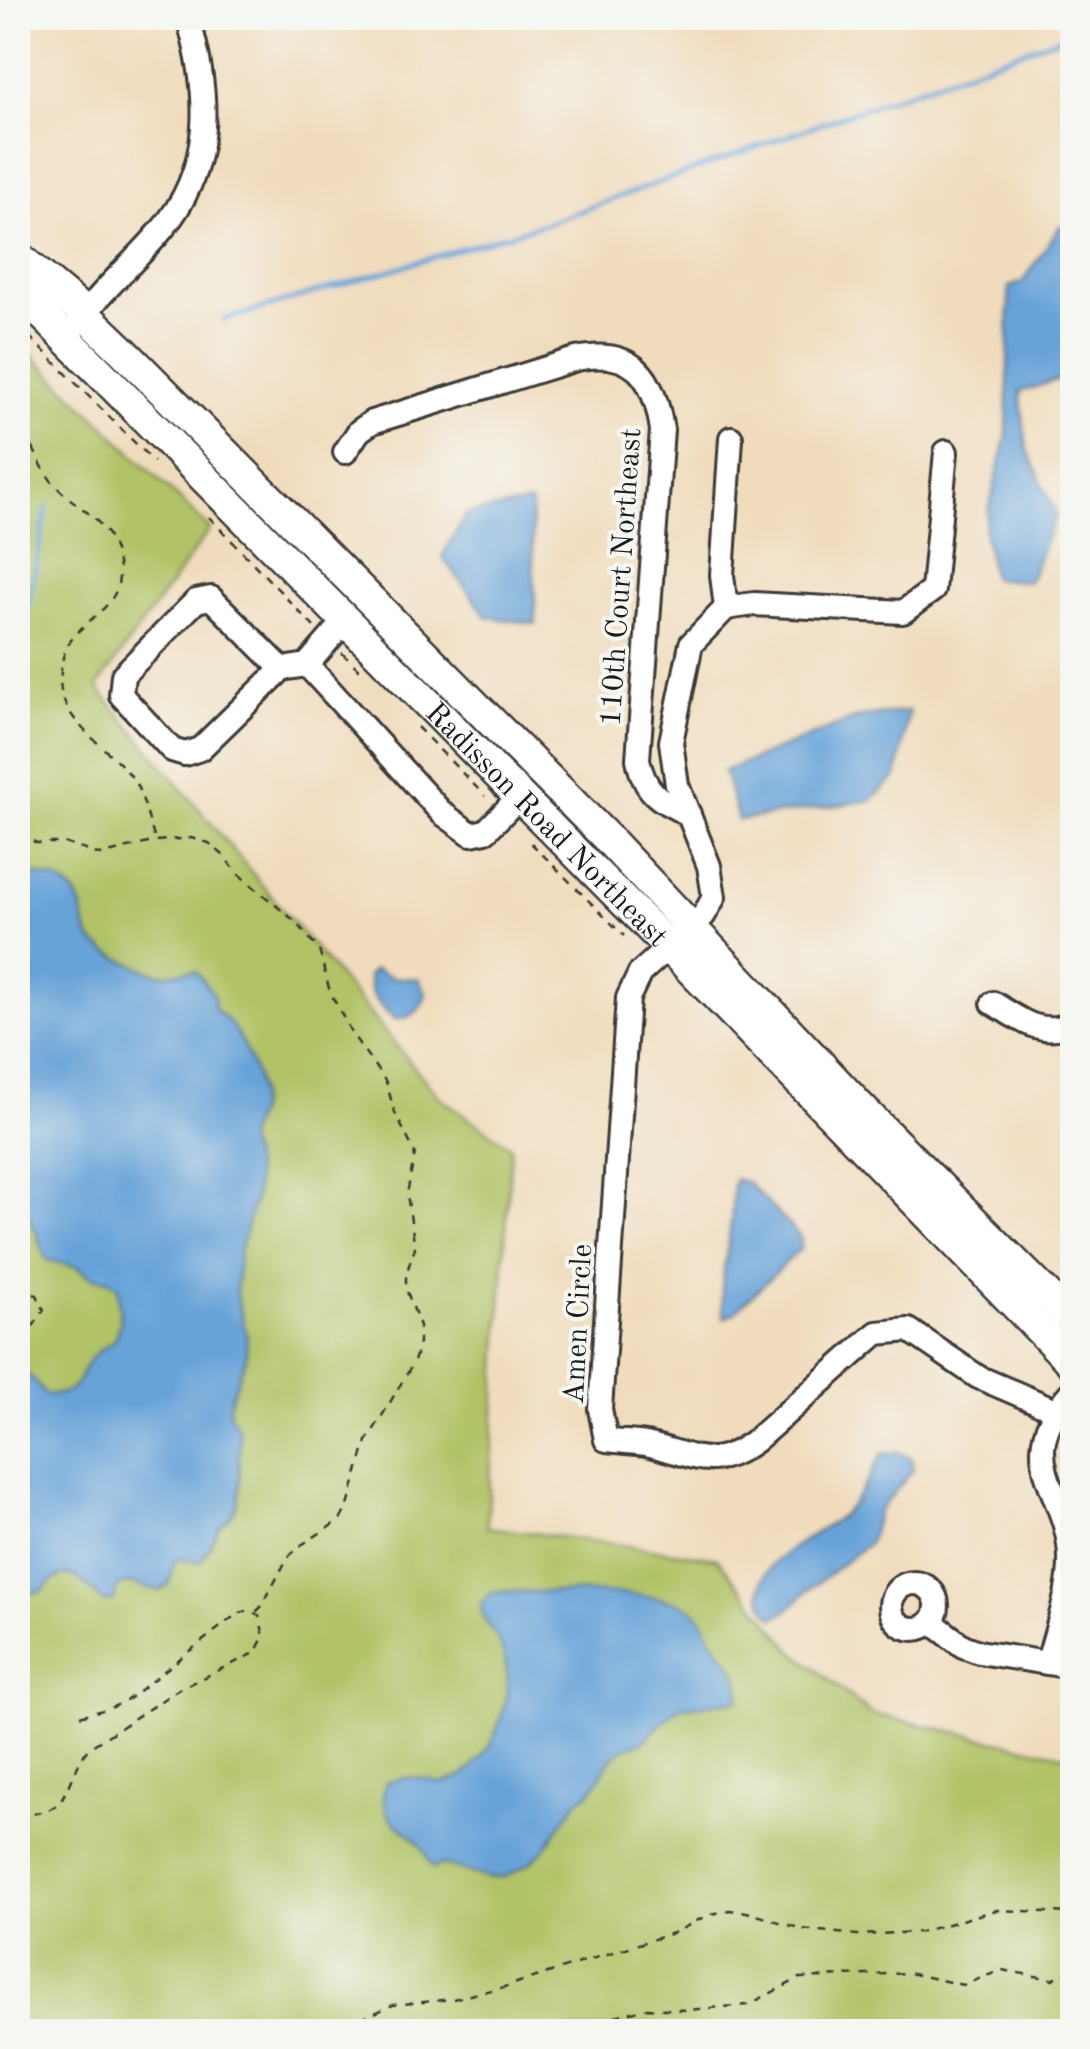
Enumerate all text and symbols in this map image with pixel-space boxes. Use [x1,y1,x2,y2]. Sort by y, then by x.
street label: 110th Court Northeast [597,427,647,727]
street label: Radisson Road Northeast [419,698,673,953]
street label: Amen Circle [560,1243,598,1405]

